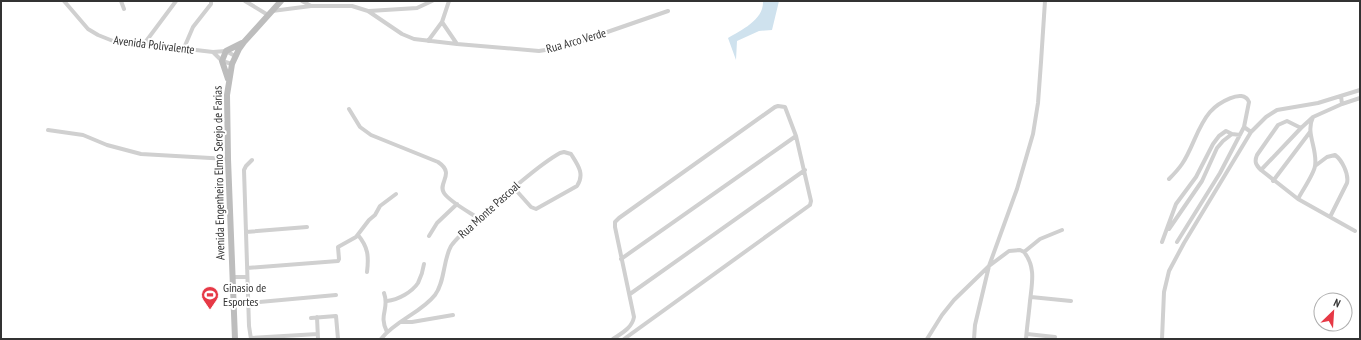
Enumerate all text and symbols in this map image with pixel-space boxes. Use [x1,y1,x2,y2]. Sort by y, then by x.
street label: Rua Arco Verde [544,25,608,56]
street label: Avenida Polivalente [113,32,196,57]
street label: Avenida Engenheiro Elmo Serejo de Farias [209,86,228,260]
street label: Rua Monte Pascoal [455,178,523,241]
place label: Ginasio de Esportes [223,280,266,309]
sports icon: Ginasio de Esportes [200,285,220,310]
north arrow [1313,292,1353,332]
text: N [1332,295,1343,311]

